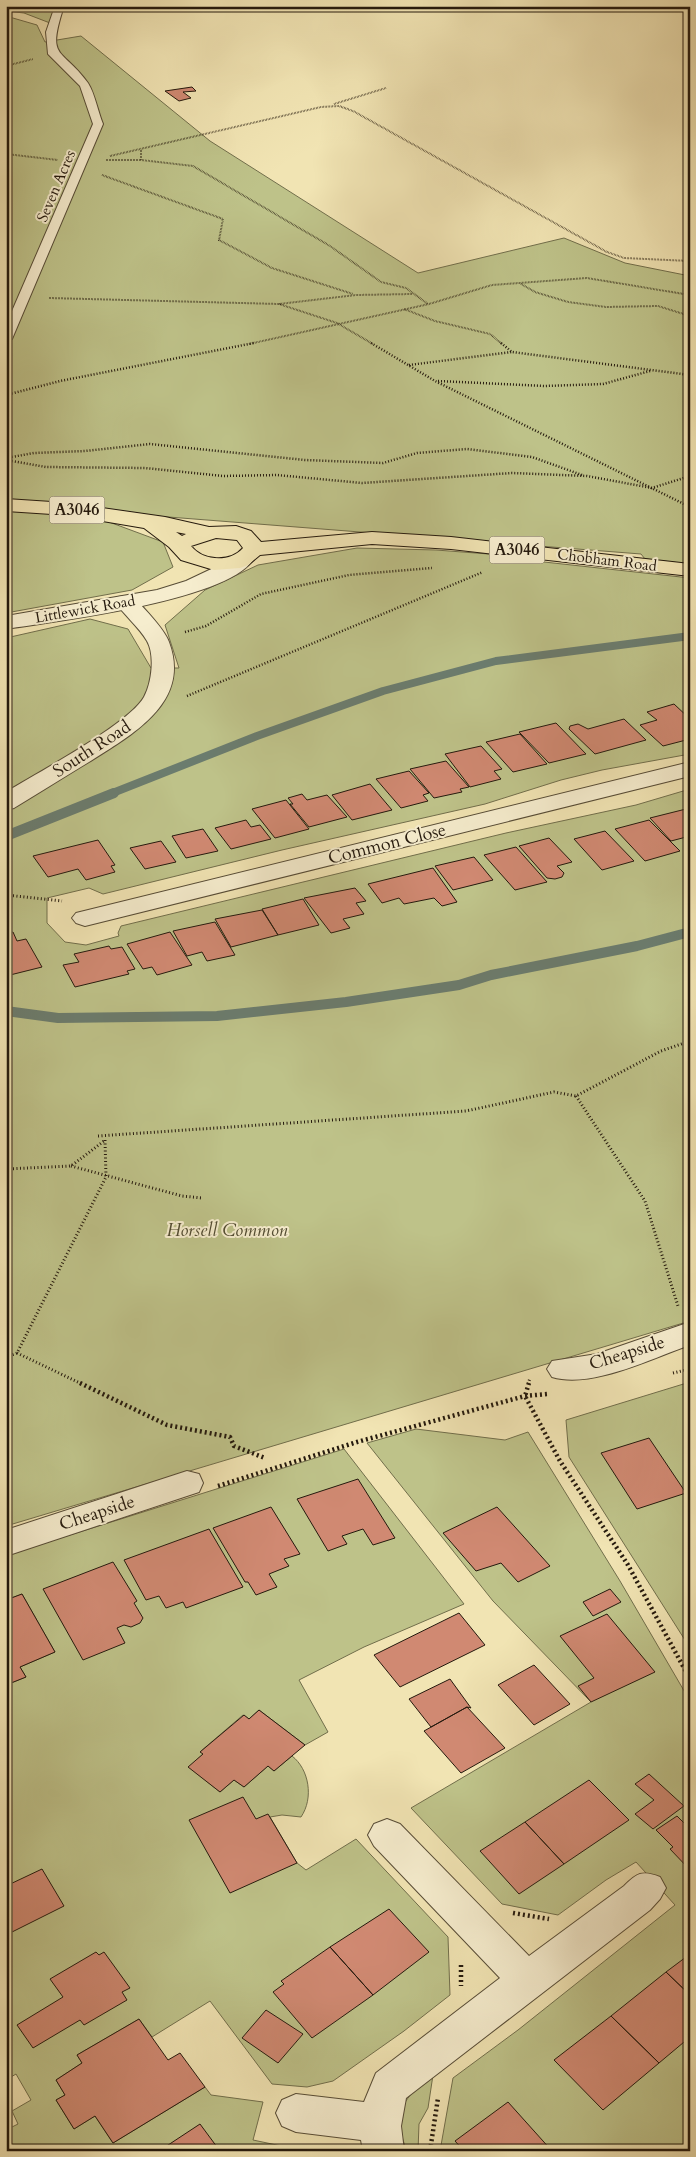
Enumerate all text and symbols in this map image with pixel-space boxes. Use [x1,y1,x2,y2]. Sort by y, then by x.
street label: Seven Acres [32,147,80,225]
road number: A3046 [50,496,104,524]
road number: A3046 [490,536,544,564]
street label: Chobham Road [556,544,658,576]
street label: Littlewick Road [33,590,137,628]
street label: South Road [48,714,136,784]
street label: Common Close [325,817,449,871]
park label: Horsell Common [166,1218,288,1243]
street label: Cheapside [586,1330,668,1376]
street label: Cheapside [56,1489,138,1537]

